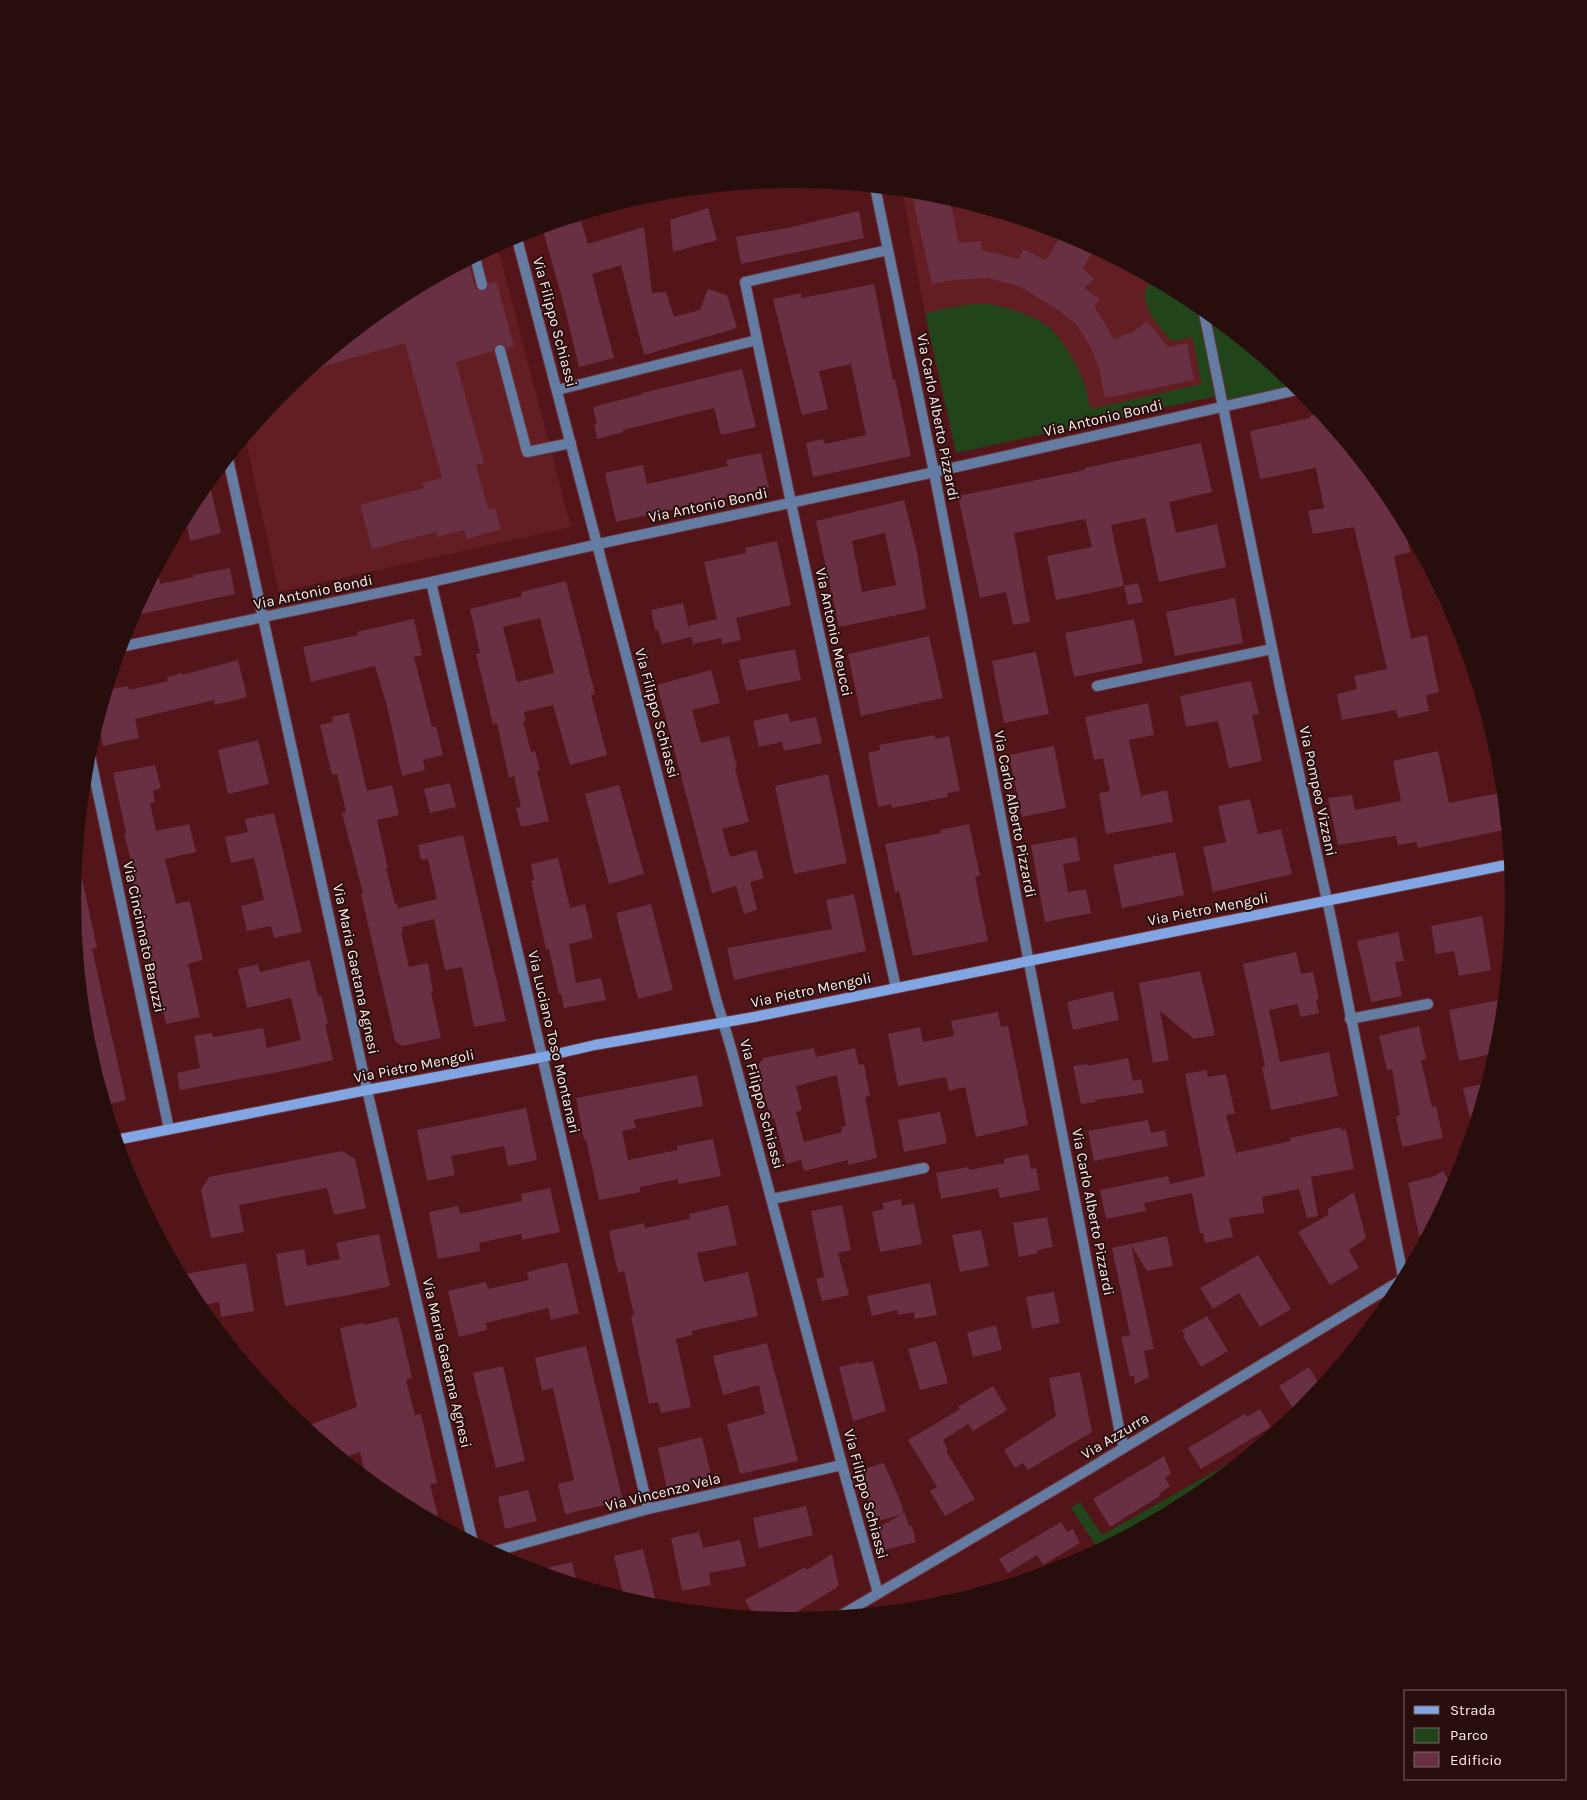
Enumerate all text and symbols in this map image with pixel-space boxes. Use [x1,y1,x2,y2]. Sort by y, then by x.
street label: Via Filippo Schiassi [529,255,581,389]
street label: Via Carlo Alberto Pizzardi [913,332,963,502]
street label: Via Antonio Bondi [1042,396,1164,440]
street label: Via Antonio Bondi [647,484,769,526]
street label: Via Antonio Meucci [812,566,856,698]
street label: Via Antonio Bondi [252,571,374,613]
street label: Via Filippo Schiassi [631,646,683,780]
street label: Via Pompeo Vizzani [1295,724,1341,858]
street label: Via Carlo Alberto Pizzardi [990,729,1040,899]
street label: Via Cincinnato Baruzzi [119,860,169,1014]
street label: Via Maria Gaetana Agnesi [329,882,383,1056]
street label: Via Pietro Mengoli [1146,888,1270,930]
street label: Via Luciano Toso Montanari [524,949,584,1135]
street label: Via Pietro Mengoli [749,968,873,1012]
street label: Via Filippo Schiassi [736,1037,788,1171]
street label: Via Pietro Mengoli [352,1045,476,1087]
street label: Via Carlo Alberto Pizzardi [1068,1127,1118,1297]
street label: Via Maria Gaetana Agnesi [419,1276,475,1450]
street label: Via Azzurra [1078,1409,1152,1463]
street label: Via Filippo Schiassi [840,1427,892,1561]
street label: Via Vincenzo Vela [603,1469,723,1515]
legend [1404,1690,1567,1780]
text: Strada [1450,1701,1496,1719]
text: Parco [1450,1726,1488,1744]
text: Edificio [1450,1751,1502,1769]

